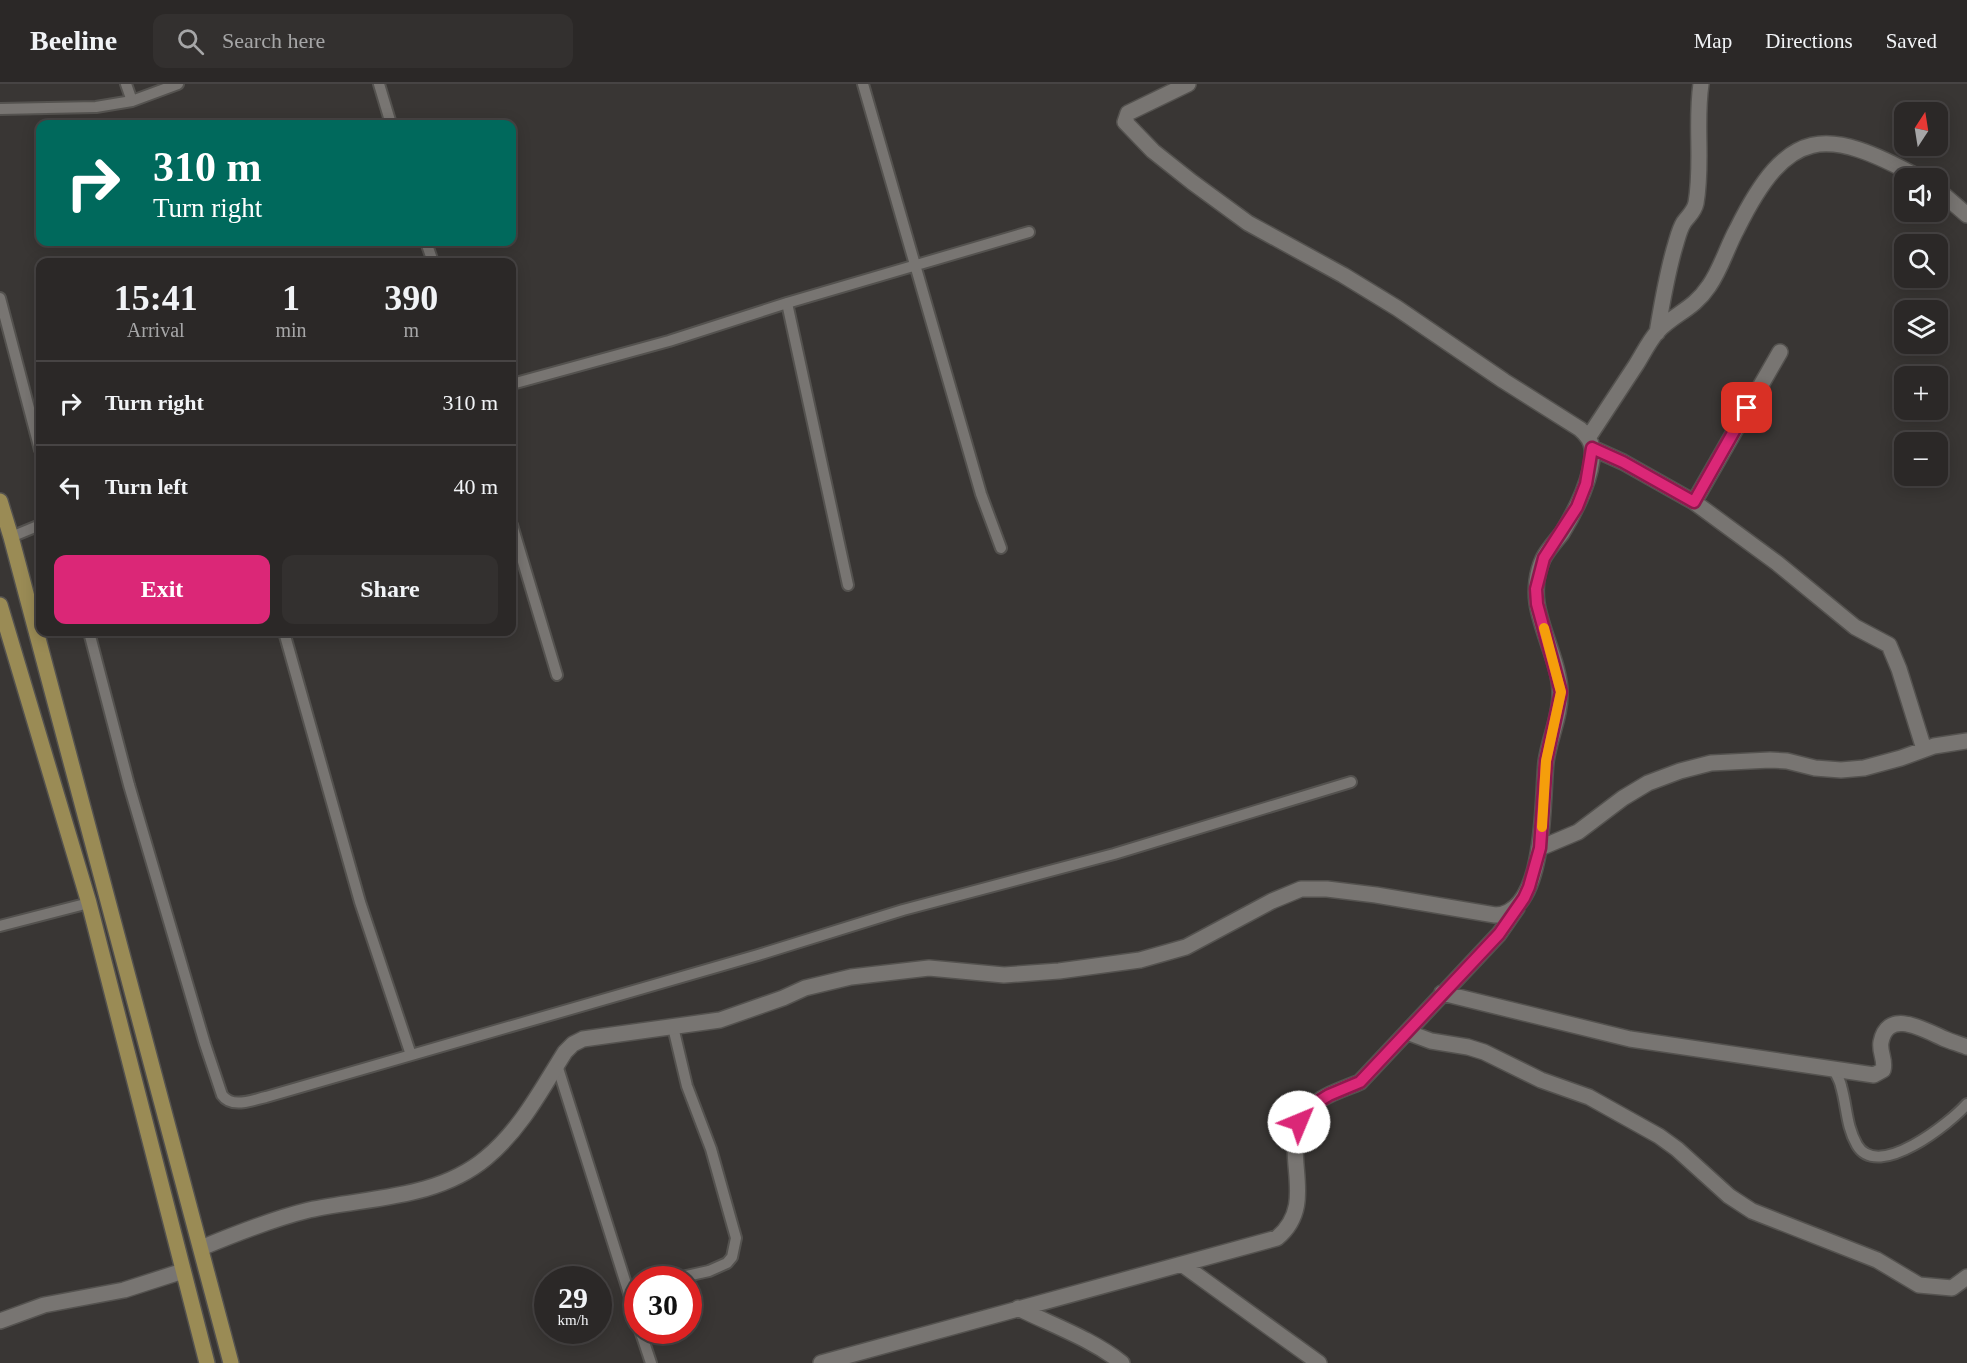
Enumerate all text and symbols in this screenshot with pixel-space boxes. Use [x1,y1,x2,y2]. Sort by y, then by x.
search box [153,14,573,68]
text: Beeline [30,25,117,56]
icon: search [174,25,207,58]
text: Search here [222,28,325,53]
text: Map [1694,29,1732,53]
text: Directions [1765,29,1853,53]
text: Saved [1886,29,1937,53]
north arrow [1894,102,1948,156]
map controls [1894,102,1948,486]
icon: right [54,144,132,222]
text: 310 m [153,144,262,190]
button: sound [1894,168,1948,222]
text: Turn right [153,193,262,223]
button: search [1894,234,1948,288]
text: 15:41 [114,278,198,318]
text: 1 [282,278,300,318]
text: 390 [384,278,438,318]
button: layers [1894,300,1948,354]
text: Arrival [127,319,185,341]
text: min [275,319,307,341]
text: m [404,319,419,341]
button: + [1894,366,1948,420]
pin [1721,382,1772,433]
icon: right [54,387,87,420]
text: Turn right [105,390,204,415]
text: 310 m [442,390,498,415]
icon: arrive [1730,391,1763,424]
button: − [1894,432,1948,486]
icon: left [54,471,87,504]
text: Turn left [105,474,188,499]
text: 40 m [453,474,498,499]
button: Exit [54,555,270,624]
button: Share [282,555,498,624]
position arrow [1267,1090,1331,1154]
speed limit sign: 30 [624,1266,702,1344]
text: 29 [558,1281,588,1314]
text: km/h [558,1312,588,1328]

